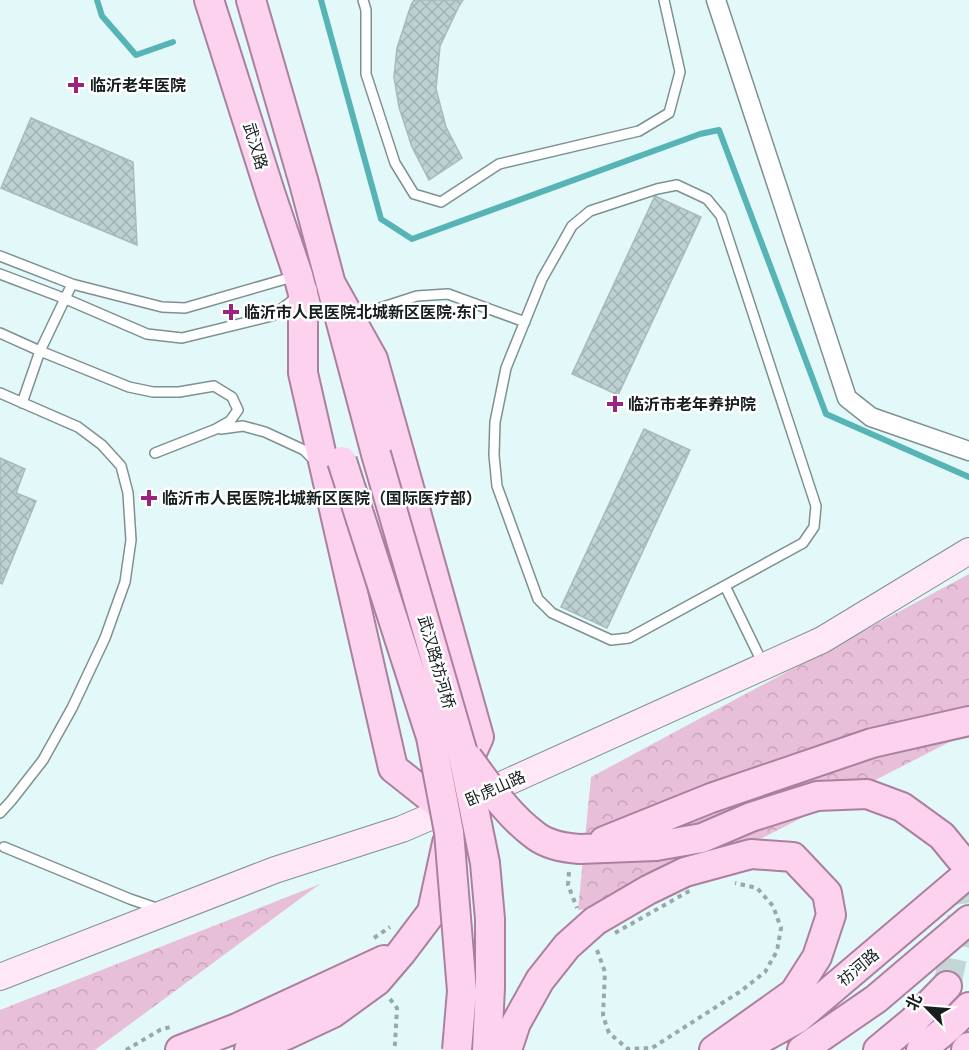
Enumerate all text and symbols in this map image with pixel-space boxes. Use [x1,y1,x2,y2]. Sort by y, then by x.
place label: 临沂老年医院 [90,73,186,97]
marker: 临沂老年医院 [67,76,85,94]
street label: 武汉路 [238,120,274,172]
place label: 临沂市人民医院北城新区医院·东门 [244,300,488,324]
marker: 临沂市人民医院北城新区医院·东门 [222,303,240,321]
place label: 临沂市老年养护院 [628,392,756,416]
marker: 临沂市老年养护院 [606,395,624,413]
place label: 临沂市人民医院北城新区医院（国际医疗部） [162,486,482,510]
marker: 临沂市人民医院北城新区医院（国际医疗部） [140,489,158,507]
street label: 武汉路祊河桥 [412,613,462,711]
street label: 卧虎山路 [461,764,529,812]
street label: 祊河路 [832,942,884,992]
north arrow [897,978,957,1038]
text: 北 [899,989,928,1014]

